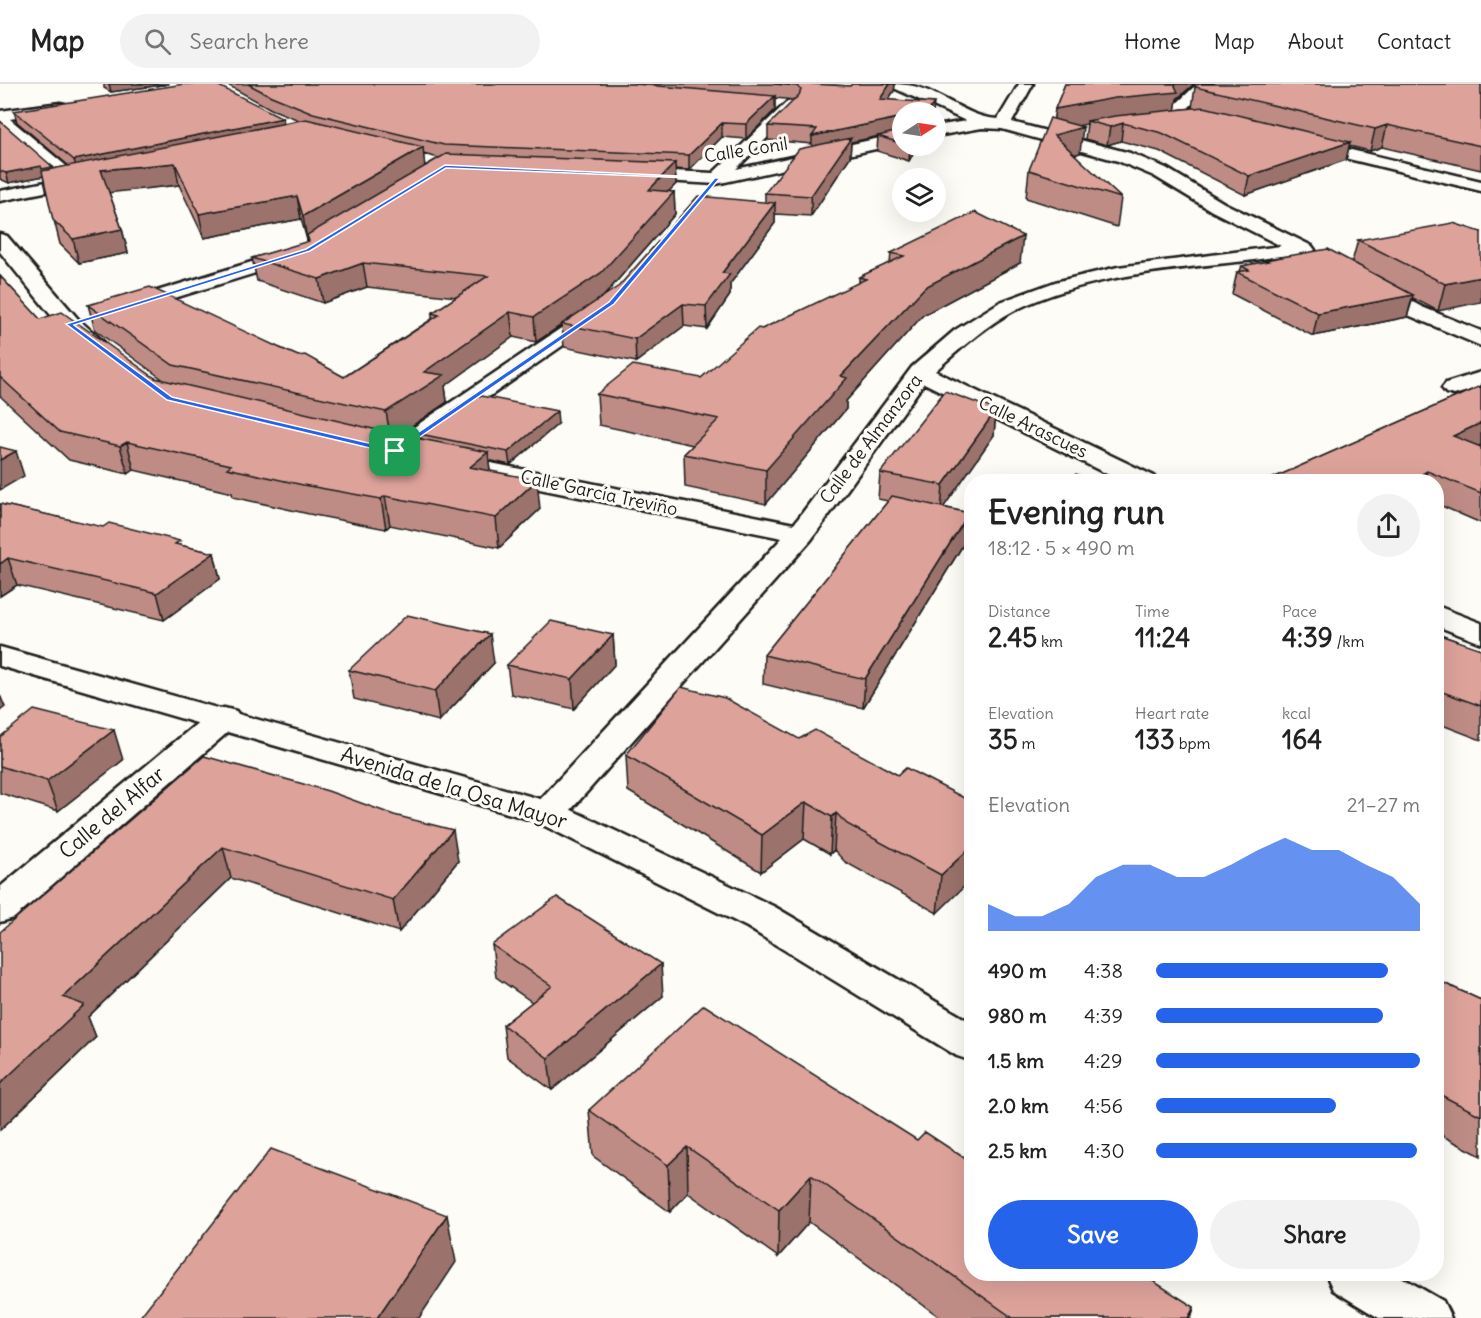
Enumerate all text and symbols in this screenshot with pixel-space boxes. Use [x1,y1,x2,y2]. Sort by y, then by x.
search box [120,14,540,68]
text: Map [30,23,84,59]
icon: search [141,25,174,58]
text: Search here [189,27,309,55]
text: Home [1124,28,1181,55]
text: Map [1214,28,1255,55]
text: About [1288,28,1344,55]
text: Contact [1377,28,1451,55]
north arrow [892,102,946,156]
map controls [892,102,946,222]
street label: Calle Conil [702,132,789,167]
button: layers [892,168,946,222]
street label: Calle de Almanzora [814,369,927,508]
street label: Calle Arascues [975,390,1092,463]
pin [369,425,420,476]
icon: arrive [378,434,411,467]
street label: Calle García Treviño [518,465,680,520]
text: Evening run [988,491,1164,533]
button: share [1357,494,1420,557]
text: 18:12 · 5 × 490 m [988,535,1134,560]
text: Distance [988,601,1050,621]
text: Time [1135,601,1170,621]
text: Pace [1282,601,1317,621]
text: 2.45 [988,621,1037,654]
text: 11:24 [1135,621,1190,654]
text: 4:39 [1282,621,1333,654]
text: km [1037,631,1063,651]
text: /km [1333,631,1364,651]
text: Elevation [988,703,1054,723]
text: Heart rate [1135,703,1209,723]
text: kcal [1282,703,1311,723]
text: 35 [988,723,1018,756]
text: 133 [1135,723,1175,756]
text: 164 [1282,723,1322,756]
text: m [1018,733,1036,753]
text: bpm [1175,733,1211,753]
street label: Avenida de la Osa Mayor [338,740,571,835]
street label: Calle del Alfar [53,760,170,865]
text: Elevation [988,792,1070,817]
text: 21–27 m [1347,792,1420,817]
text: 490 m [988,958,1047,983]
text: 4:38 [1084,958,1123,983]
text: 980 m [988,1003,1046,1028]
text: 4:39 [1084,1003,1123,1028]
text: 1.5 km [988,1048,1044,1073]
text: 4:29 [1084,1048,1123,1073]
text: 2.0 km [988,1093,1049,1118]
text: 4:56 [1084,1093,1123,1118]
text: 2.5 km [988,1138,1047,1163]
text: 4:30 [1084,1138,1125,1163]
button: Save [988,1200,1198,1269]
button: Share [1210,1200,1420,1269]

